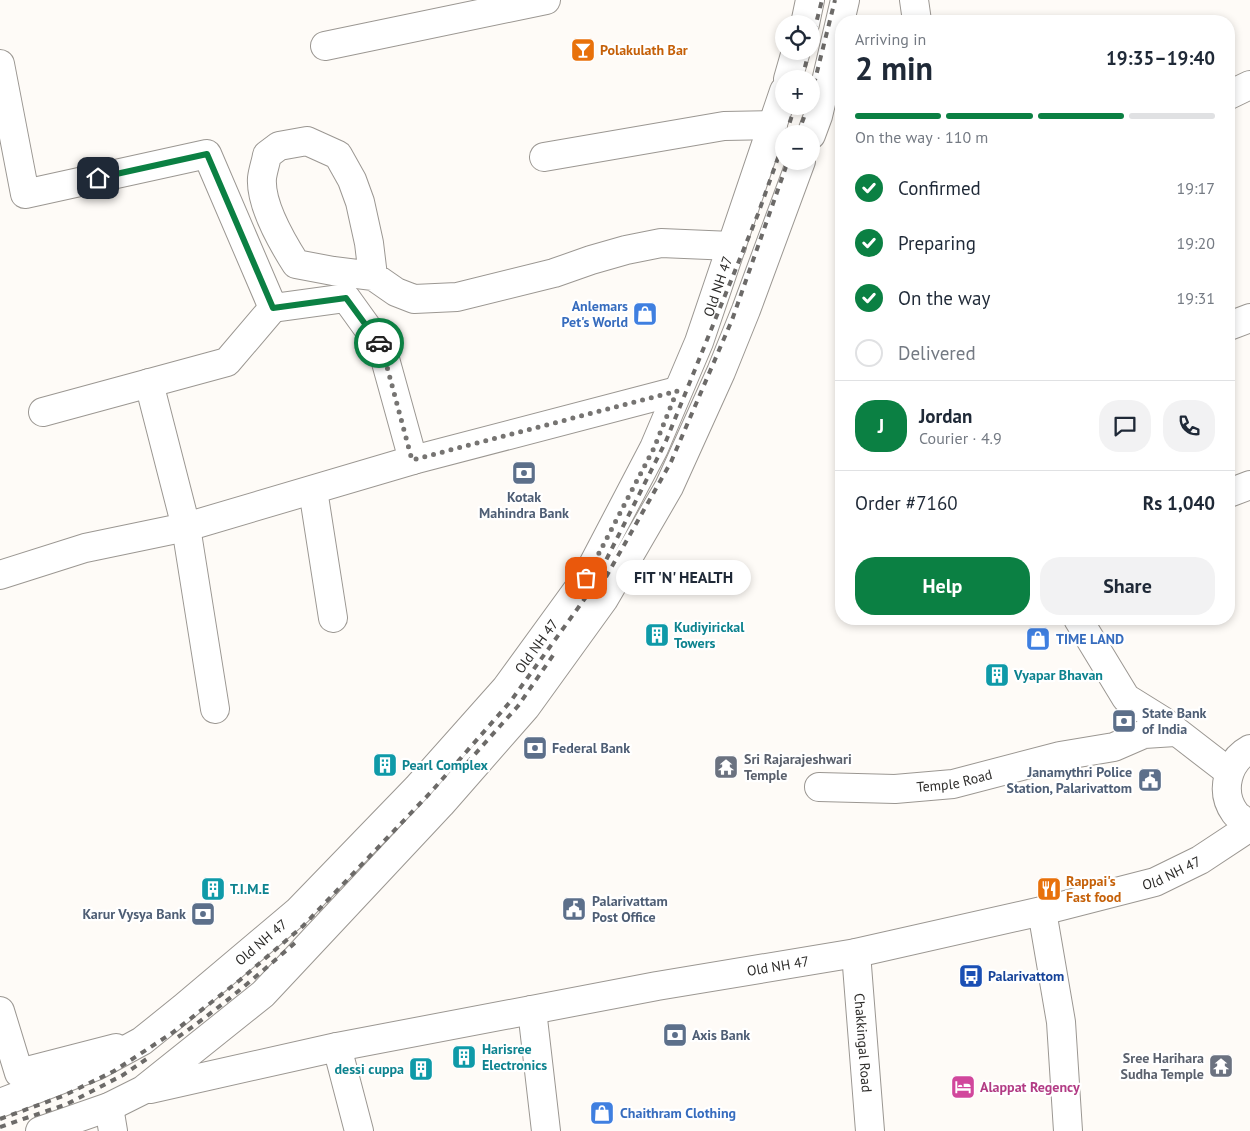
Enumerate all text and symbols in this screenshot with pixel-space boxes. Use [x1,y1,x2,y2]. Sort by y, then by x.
map controls [775,15,820,170]
button: locate [775,15,820,60]
text: Arriving in [855,29,926,49]
bar icon: Polakulath Bar [570,37,596,63]
place label: Polakulath Bar [600,41,688,59]
text: 19:35–19:40 [1106,46,1215,70]
text: 2 min [855,47,933,89]
button: + [775,70,820,115]
button: − [775,125,820,170]
text: On the way · 110 m [855,127,988,147]
pin [77,157,119,199]
icon: home [84,164,112,192]
icon: check [855,174,883,202]
text: Confirmed [898,176,981,200]
text: 19:17 [1177,178,1215,198]
icon: check [855,229,883,257]
text: Preparing [898,231,976,255]
text: 19:20 [1177,233,1215,253]
street label: Old NH 47 [699,254,736,319]
icon: check [855,284,883,312]
text: On the way [898,286,990,310]
text: 19:31 [1177,288,1215,308]
place label: Anlemars Pet's World [562,297,628,331]
shop icon: Anlemars Pet's World [632,301,658,327]
courier [354,318,404,368]
icon: car [365,329,393,357]
text: Delivered [898,341,976,365]
button: chat [1099,400,1151,452]
button: phone [1163,400,1215,452]
text: Jordan [919,404,972,428]
text: J [878,414,884,438]
text: Courier · 4.9 [919,428,1002,448]
bank icon: Kotak Mahindra Bank [511,460,537,486]
place label: Kotak Mahindra Bank [479,488,569,522]
text: Order #7160 [855,491,958,515]
text: Rs 1,040 [1143,491,1215,515]
pin [565,557,607,599]
button: Help [855,557,1030,615]
button: Share [1040,557,1215,615]
callout: FIT 'N' HEALTH [616,560,751,596]
icon: bag [572,564,600,592]
text: FIT 'N' HEALTH [634,567,733,587]
street label: Old NH 47 [511,615,562,677]
place label: Kudiyirickal Towers [674,618,745,652]
building icon: Kudiyirickal Towers [644,622,670,648]
shop icon: TIME LAND [1025,626,1051,652]
place label: TIME LAND [1056,630,1124,648]
building icon: Vyapar Bhavan [984,662,1010,688]
place label: Vyapar Bhavan [1013,666,1103,684]
place label: State Bank of India [1142,704,1207,738]
bank icon: State Bank of India [1111,708,1137,734]
bank icon: Federal Bank [522,735,548,761]
place label: Federal Bank [552,739,630,757]
place label: Sri Rajarajeshwari Temple [744,750,852,784]
building icon: Pearl Complex [372,752,398,778]
temple icon: Sri Rajarajeshwari Temple [713,754,739,780]
place label: Pearl Complex [402,756,489,774]
place label: Janamythri Police Station, Palarivattom [1007,763,1132,797]
street label: Temple Road [916,765,994,796]
public building icon: Janamythri Police Station, Palarivattom [1137,767,1163,793]
street label: Old NH 47 [1140,852,1204,894]
place label: Rappai's Fast food [1066,872,1121,906]
building icon: T.I.M.E [200,876,226,902]
restaurant icon: Rappai's Fast food [1036,876,1062,902]
place label: T.I.M.E [230,880,269,898]
place label: Palarivattam Post Office [592,892,668,926]
public building icon: Palarivattam Post Office [561,896,587,922]
bank icon: Karur Vysya Bank [190,901,216,927]
place label: Karur Vysya Bank [82,905,186,923]
street label: Old NH 47 [231,915,291,969]
street label: Old NH 47 [745,952,810,980]
bus stop icon: Palarivattom [958,963,984,989]
place label: Palarivattom [988,967,1064,985]
street label: Chakkingal Road [850,992,876,1093]
bank icon: Axis Bank [662,1022,688,1048]
place label: Axis Bank [692,1026,750,1044]
place label: Harisree Electronics [482,1040,547,1074]
building icon: Harisree Electronics [451,1044,477,1070]
place label: Sree Harihara Sudha Temple [1121,1049,1204,1083]
temple icon: Sree Harihara Sudha Temple [1208,1053,1234,1079]
building icon: dessi cuppa [408,1056,434,1082]
place label: dessi cuppa [335,1060,404,1078]
hotel icon: Alappat Regency [950,1074,976,1100]
place label: Alappat Regency [980,1078,1080,1096]
shop icon: Chaithram Clothing [589,1100,615,1126]
place label: Chaithram Clothing [620,1104,736,1122]

